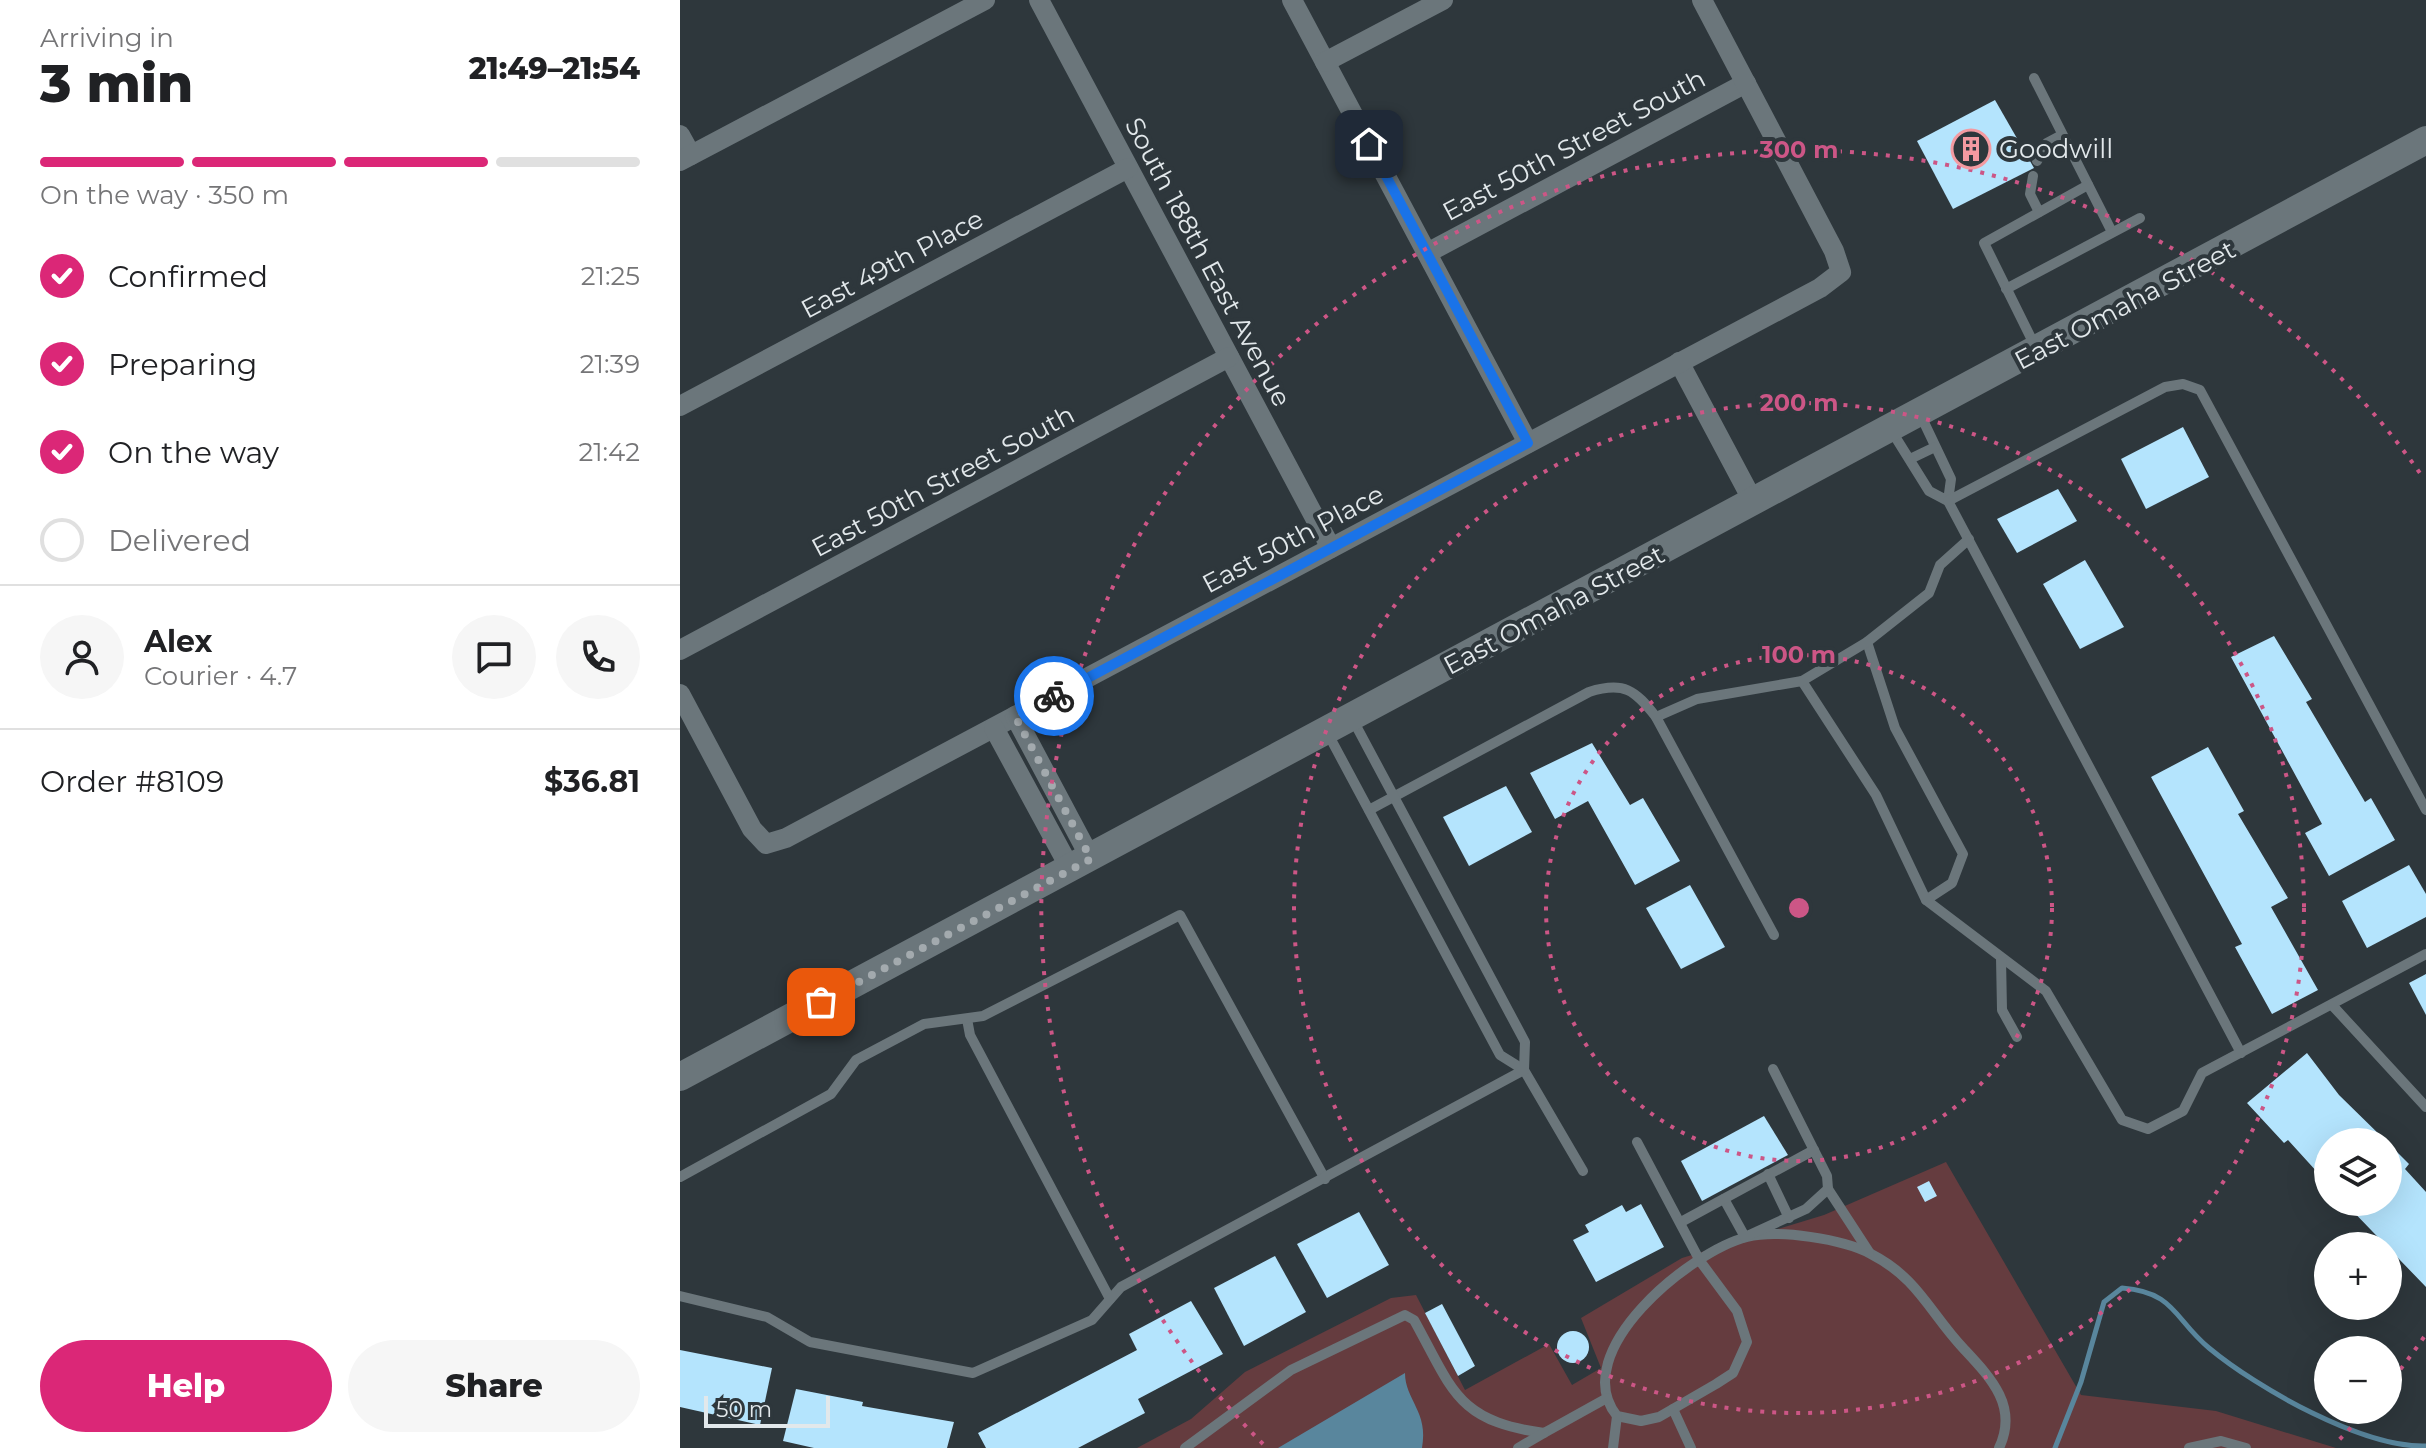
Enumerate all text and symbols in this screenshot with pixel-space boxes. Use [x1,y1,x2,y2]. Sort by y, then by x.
text: Arriving in [40,22,174,54]
text: 21:49–21:54 [469,50,640,87]
text: 3 min [40,52,193,115]
street label: East 50th Street South [1437,62,1711,228]
pin [1335,110,1403,178]
street label: South 188th East Avenue [1118,112,1298,412]
icon: home [1347,122,1391,166]
building icon: Goodwill [1950,128,1992,170]
place label: Goodwill [1999,133,2113,165]
text: 300 m [1759,135,1838,164]
text: On the way · 350 m [40,179,289,211]
street label: East 49th Place [795,203,989,325]
street label: East Omaha Street [2009,233,2241,377]
icon: check [40,254,84,298]
text: Confirmed [108,258,268,295]
text: 21:25 [581,260,640,292]
icon: check [40,342,84,386]
text: Preparing [108,346,257,383]
text: 21:39 [580,348,640,380]
text: 200 m [1760,388,1838,417]
street label: East 50th Street South [806,398,1080,564]
icon: check [40,430,84,474]
text: On the way [108,434,279,471]
text: 21:42 [578,436,640,468]
street label: East 50th Place [1197,478,1389,600]
text: Delivered [108,522,251,559]
street label: East Omaha Street [1438,538,1670,682]
button: person [40,615,124,699]
button: chat [452,615,536,699]
button: phone [556,615,640,699]
text: Alex [144,623,212,660]
text: 100 m [1762,640,1836,669]
courier [1014,656,1094,736]
text: Courier · 4.7 [144,660,297,692]
icon: bike [1032,674,1076,718]
text: Order #8109 [40,763,224,800]
text: $36.81 [544,763,640,800]
centre of rings [1785,894,1813,922]
pin [787,968,855,1036]
icon: bag [799,980,843,1024]
map controls [2314,1128,2402,1424]
button: layers [2314,1128,2402,1216]
button: + [2314,1232,2402,1320]
button: − [2314,1336,2402,1424]
button: Help [40,1340,332,1432]
button: Share [348,1340,640,1432]
scale bar [704,1392,830,1428]
text: 50 m [716,1396,772,1423]

